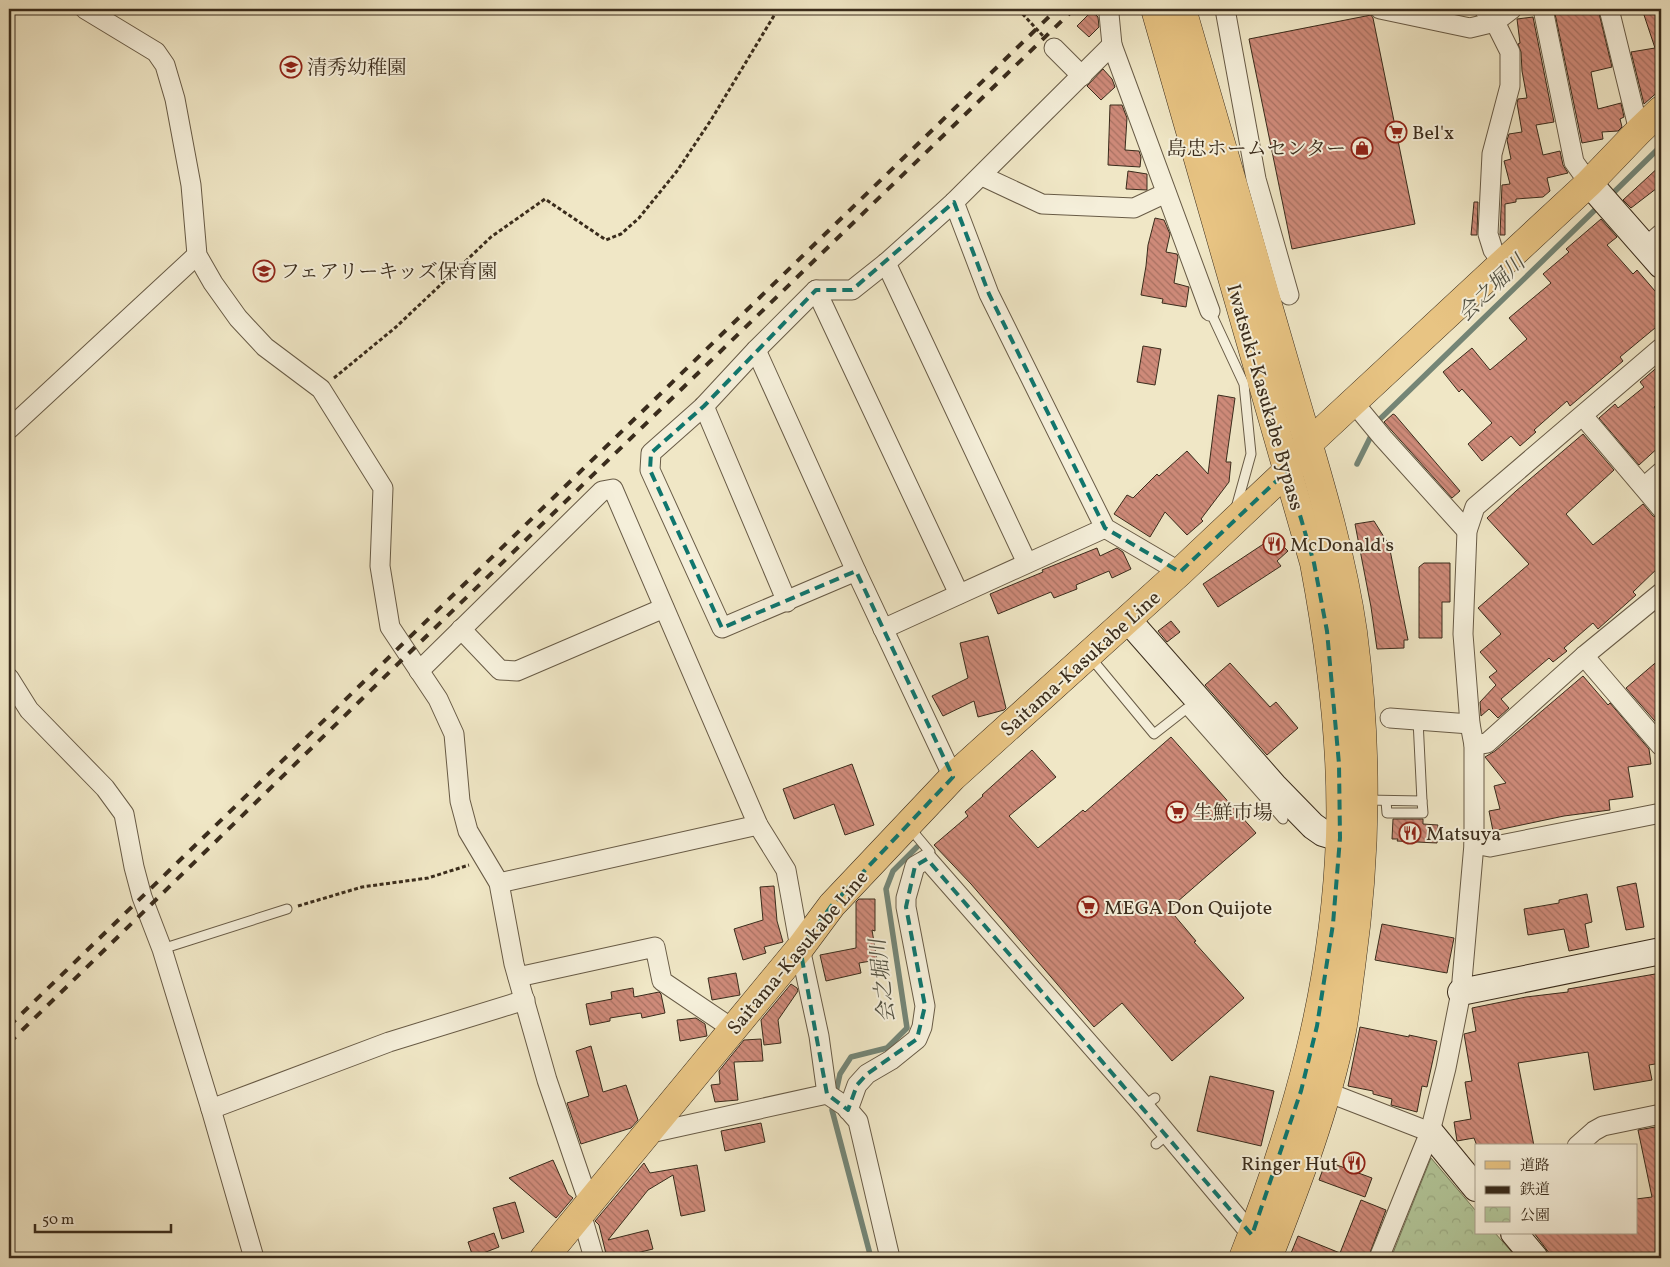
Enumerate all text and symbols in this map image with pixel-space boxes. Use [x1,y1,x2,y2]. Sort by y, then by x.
school or university icon: 清秀幼稚園 [279,55,303,79]
place label: 清秀幼稚園 [307,55,407,83]
supermarket icon: Bel'x [1384,120,1408,144]
place label: Bel'x [1412,120,1454,148]
place label: 島忠ホームセンター [1167,136,1346,164]
shop icon: 島忠ホームセンター [1350,136,1374,160]
water label: 会之堀川 [1452,248,1534,329]
school or university icon: フェアリーキッズ保育園 [252,259,276,283]
place label: フェアリーキッズ保育園 [280,259,498,287]
street label: Iwatsuki-Kasukabe Bypass [1218,281,1310,514]
restaurant icon: McDonald's [1262,532,1286,556]
place label: McDonald's [1290,532,1394,560]
street label: Saitama-Kasukabe Line [995,585,1168,744]
supermarket icon: 生鮮市場 [1165,800,1189,824]
place label: 生鮮市場 [1193,800,1273,828]
restaurant icon: Matsuya [1398,821,1422,845]
place label: Matsuya [1426,821,1501,849]
street label: Saitama-Kasukabe Line [721,865,876,1041]
supermarket icon: MEGA Don Quijote [1076,895,1100,919]
place label: MEGA Don Quijote [1104,895,1272,923]
water label: 会之堀川 [864,935,903,1024]
legend [1475,1144,1638,1234]
place label: Ringer Hut [1241,1151,1338,1179]
restaurant icon: Ringer Hut [1342,1151,1366,1175]
text: 道路 [1520,1156,1550,1177]
text: 鉄道 [1520,1180,1550,1201]
scale bar [35,1202,171,1234]
text: 公園 [1520,1206,1550,1227]
text: 50 m [42,1210,74,1231]

